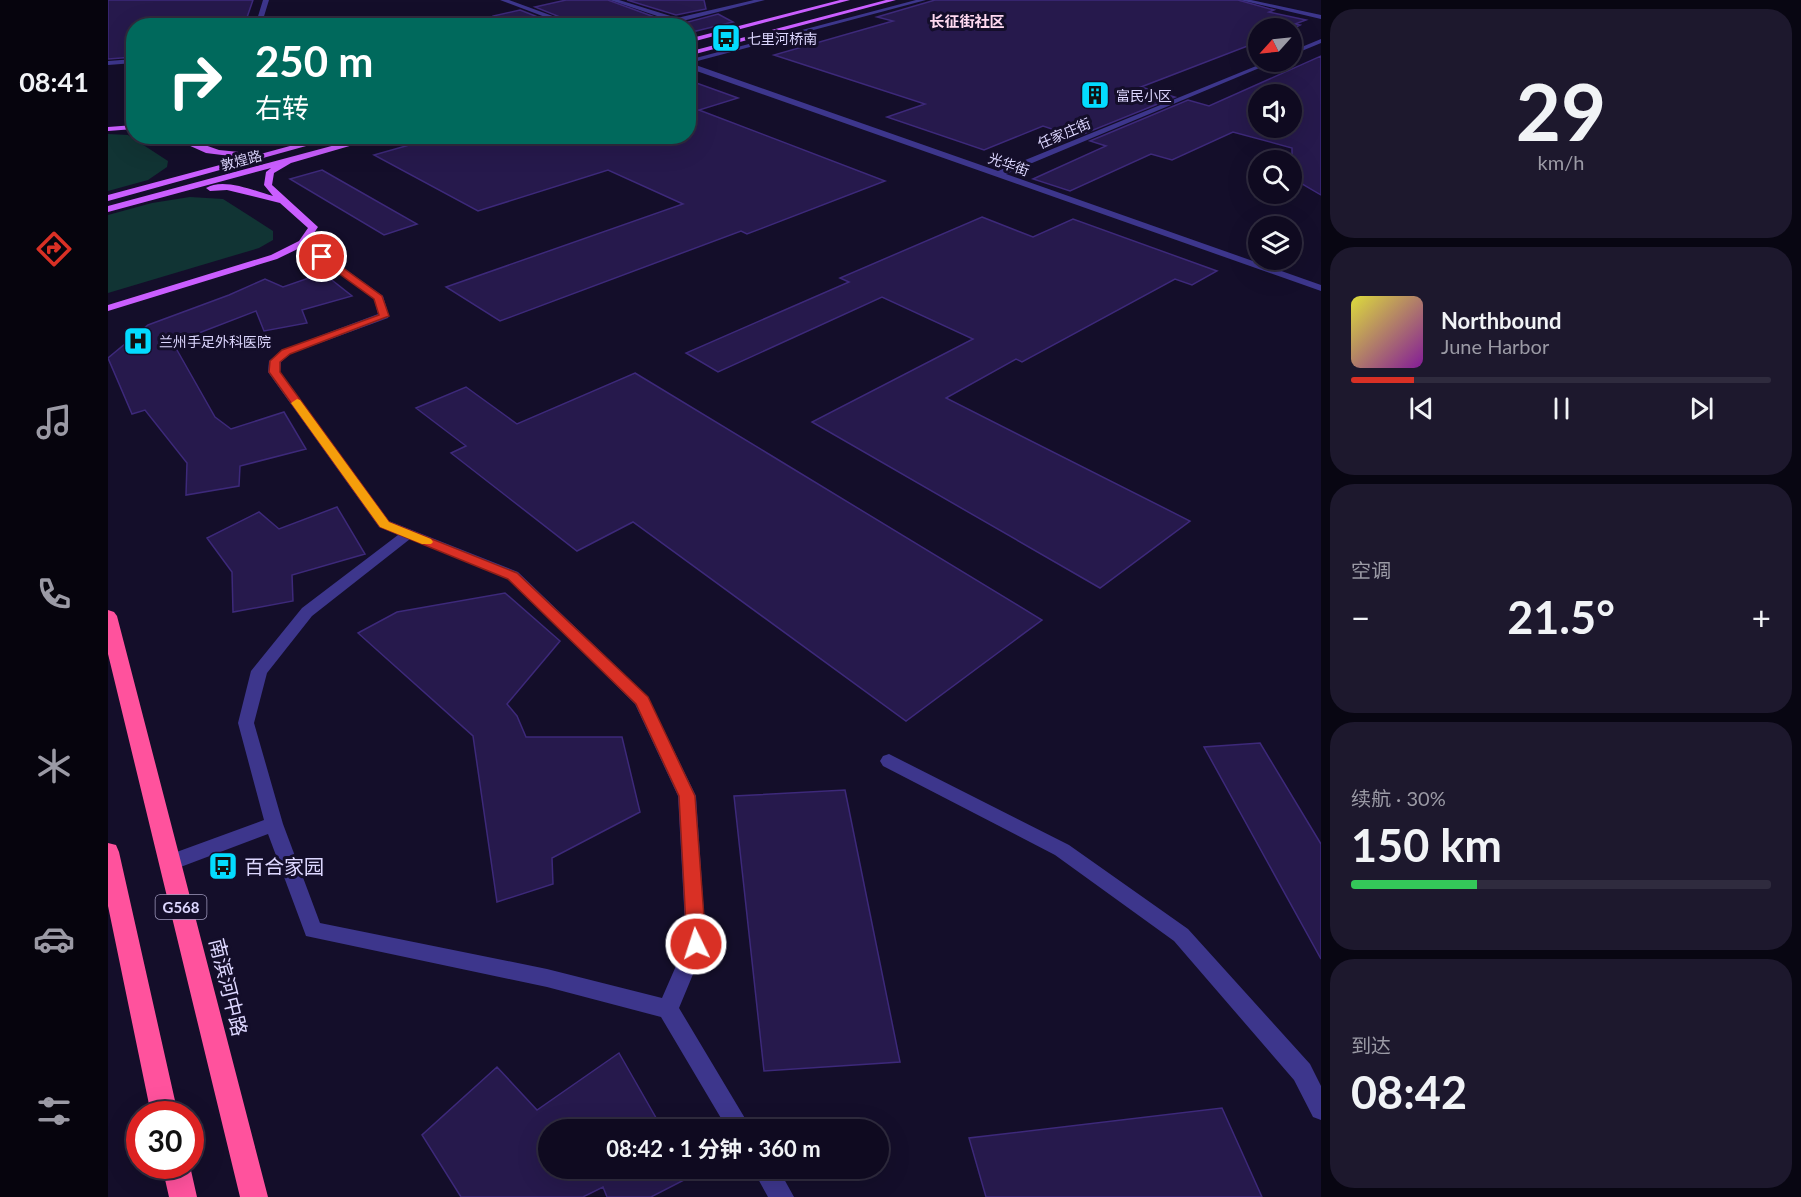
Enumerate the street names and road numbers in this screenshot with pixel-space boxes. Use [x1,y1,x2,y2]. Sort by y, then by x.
street label: 任家庄街 [1035,114,1093,152]
street label: 敦煌路 [219,146,263,174]
street label: 光华街 [986,149,1032,179]
road number: G568 [156,895,206,919]
street label: 南滨河中路 [205,936,253,1038]

